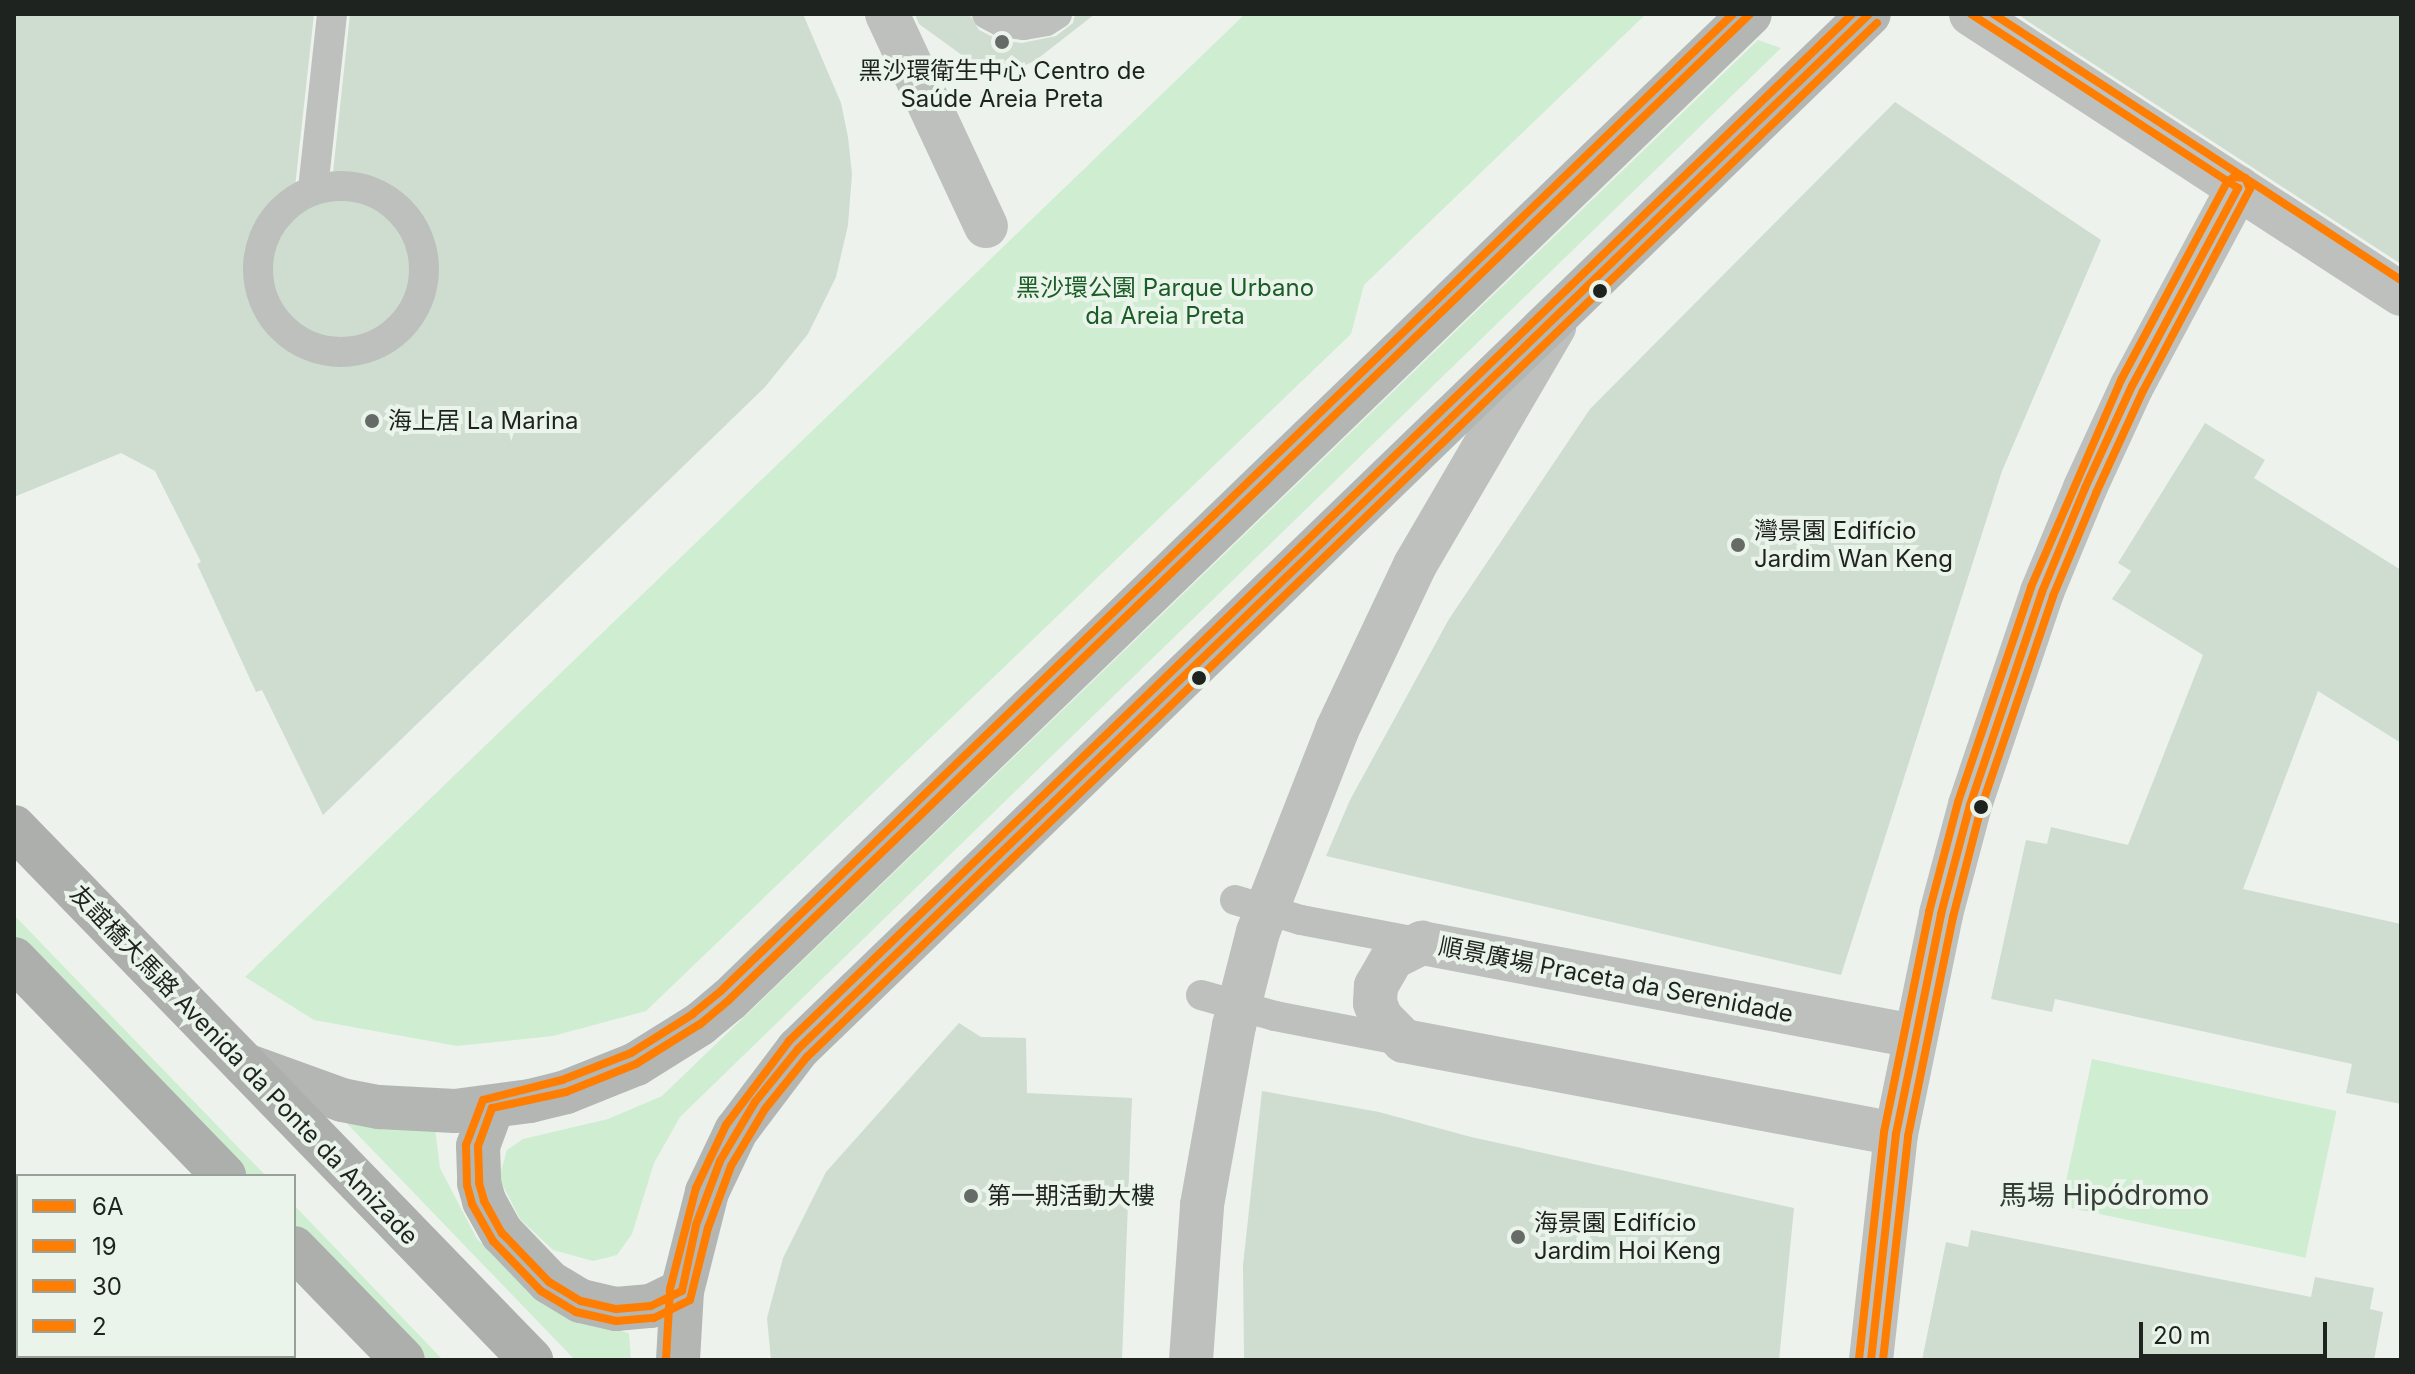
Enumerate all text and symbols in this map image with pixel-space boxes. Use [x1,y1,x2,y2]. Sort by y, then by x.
marker: 黑沙環衛生中心 Centro de Saúde Areia Preta [991,31,1013,53]
place label: 黑沙環衛生中心 Centro de Saúde Areia Preta [859,57,1145,113]
park label: 黑沙環公園 Parque Urbano da Areia Preta [1016,274,1314,330]
unlabelled marker [1592,283,1608,299]
place label: 海上居 La Marina [388,407,579,435]
marker: 海上居 La Marina [363,412,381,430]
place label: 灣景園 Edifício Jardim Wan Keng [1754,517,1953,573]
marker: 灣景園 Edifício Jardim Wan Keng [1729,536,1747,554]
unlabelled marker [1191,670,1207,686]
unlabelled marker [1973,799,1989,815]
street label: 友誼橋大馬路 Avenida da Ponte da Amizade [64,879,424,1251]
street label: 順景廣場 Praceta da Serenidade [1436,931,1796,1029]
legend [16,1174,296,1358]
district label: 馬場 Hipódromo [1999,1178,2209,1212]
place label: 第一期活動大樓 [987,1182,1155,1210]
marker: 第一期活動大樓 [962,1187,980,1205]
text: 6A [92,1192,123,1221]
place label: 海景園 Edifício Jardim Hoi Keng [1534,1209,1721,1265]
marker: 海景園 Edifício Jardim Hoi Keng [1509,1228,1527,1246]
text: 19 [92,1232,117,1261]
text: 30 [92,1272,122,1301]
scale bar [2143,1306,2331,1356]
text: 2 [92,1312,107,1341]
text: 20 m [2153,1321,2211,1350]

